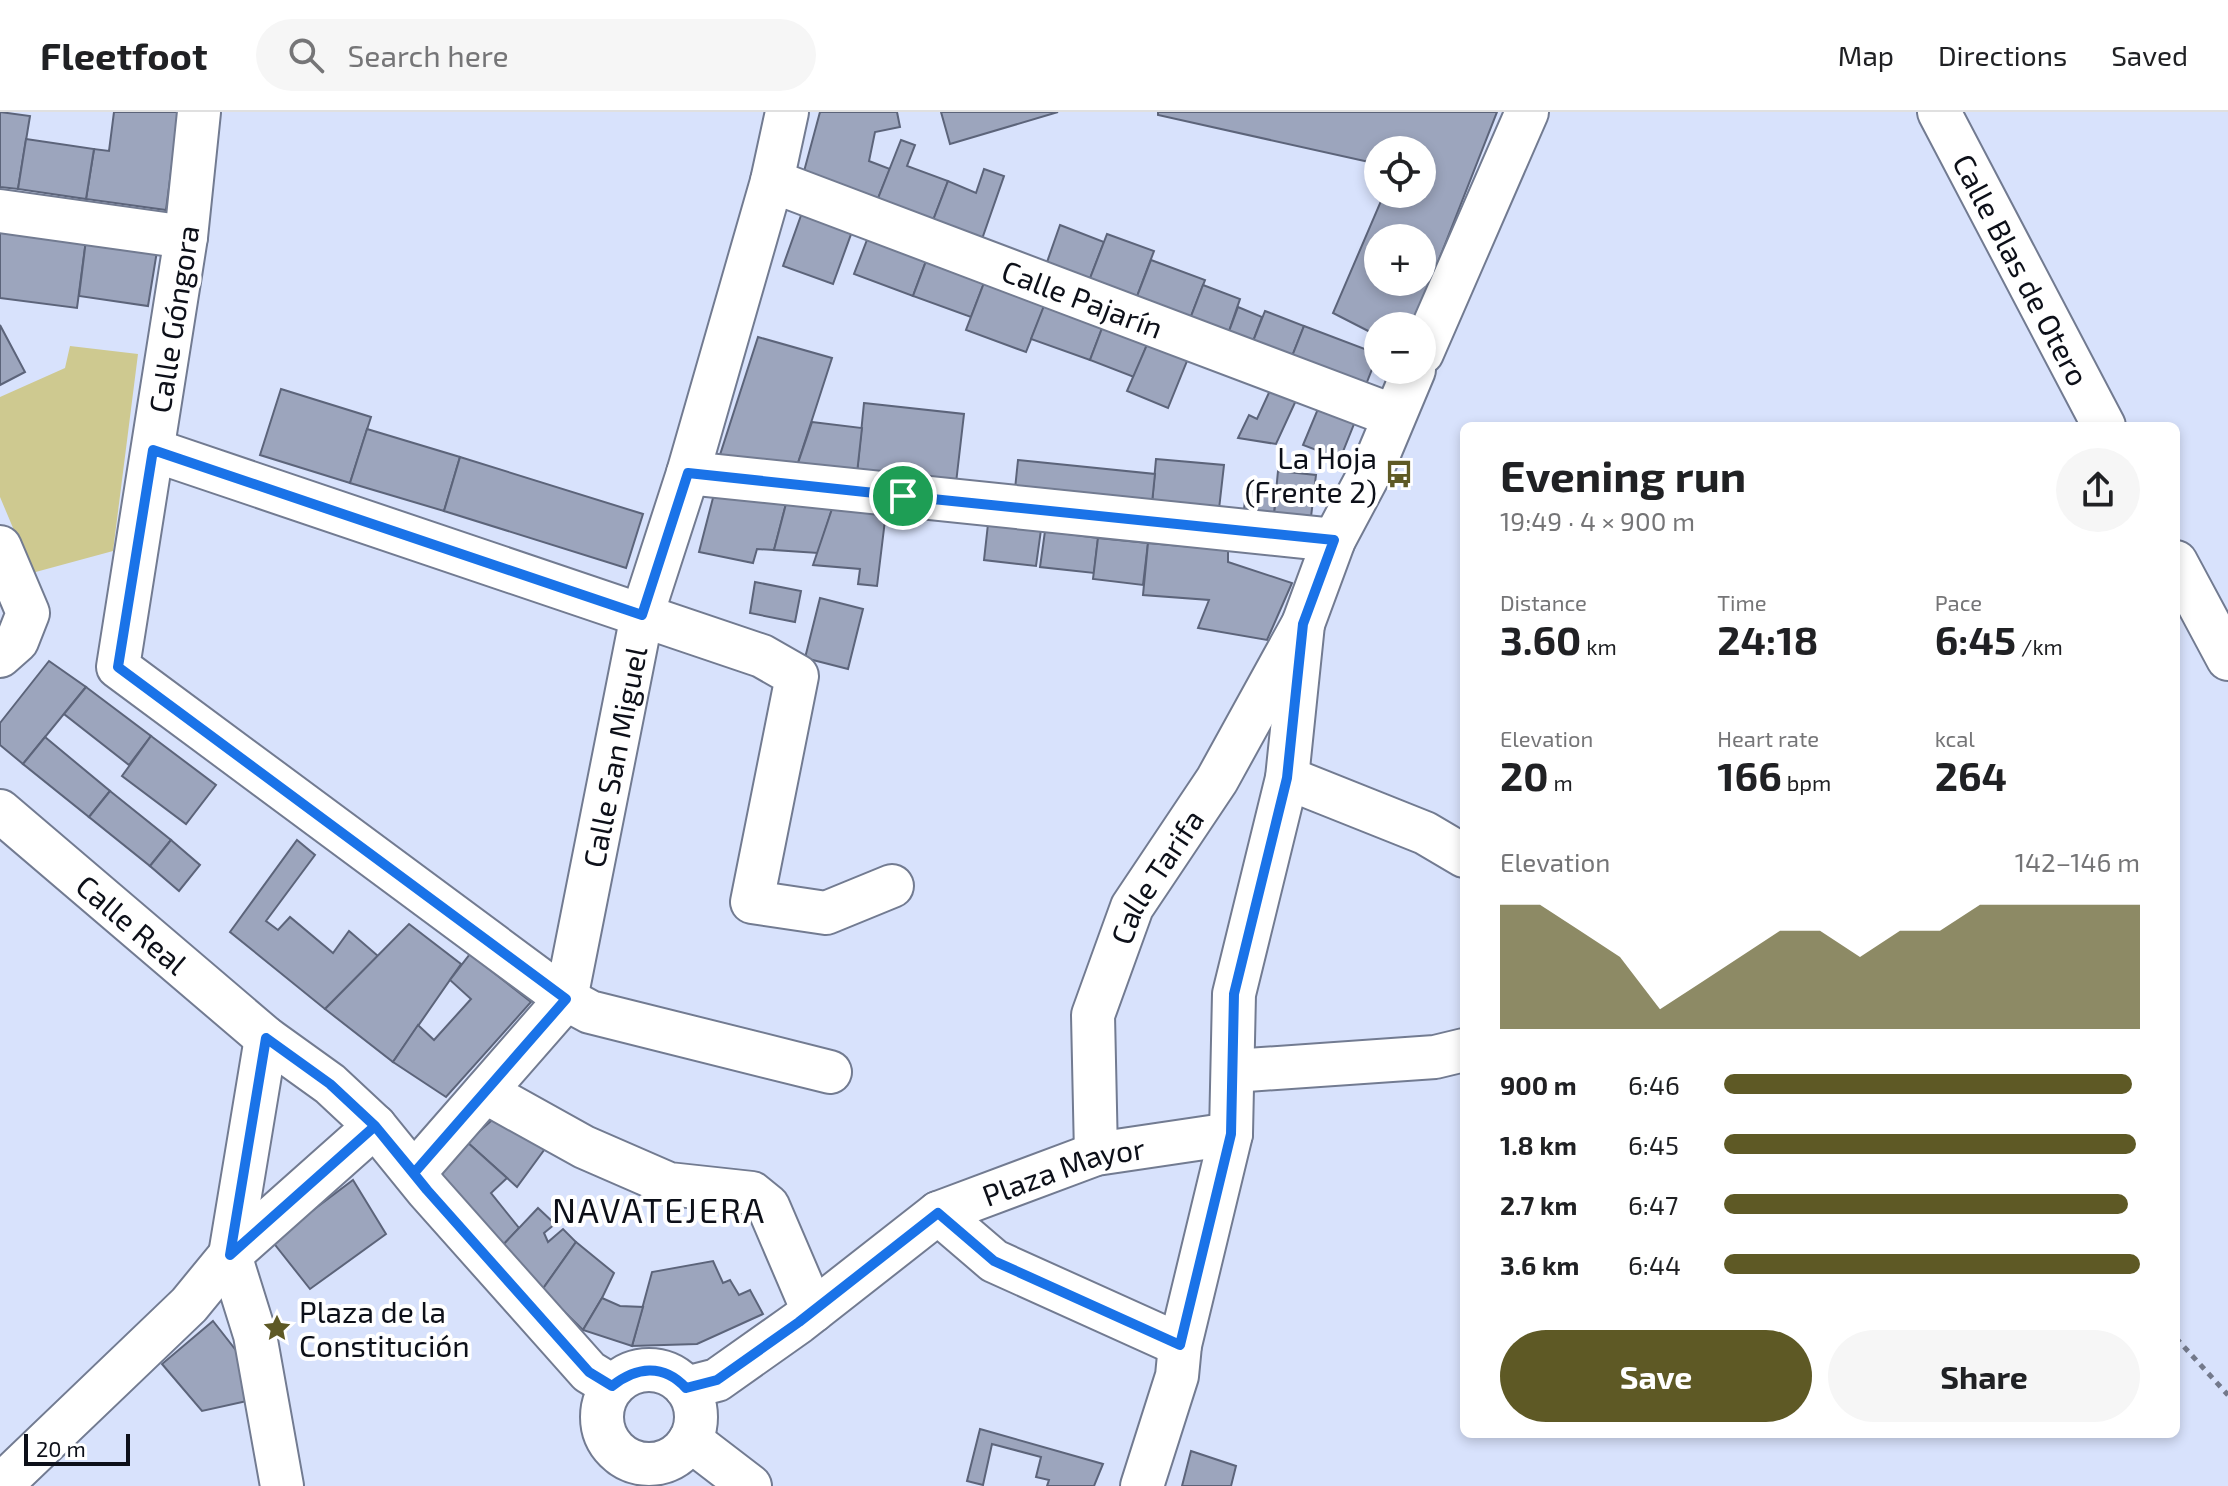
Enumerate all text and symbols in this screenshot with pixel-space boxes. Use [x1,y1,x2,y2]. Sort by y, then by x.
search box [256,19,816,91]
text: Fleetfoot [40,32,208,78]
icon: search [284,33,328,77]
text: Search here [348,37,509,73]
text: Map [1838,38,1894,72]
text: Directions [1938,38,2067,72]
text: Saved [2111,38,2188,72]
map controls [1364,136,1436,384]
button: locate [1364,136,1436,208]
street label: Calle Blas de Otero [1946,148,2097,392]
street label: Calle Góngora [140,223,206,415]
button: + [1364,224,1436,296]
street label: Calle Pajarín [997,252,1168,345]
button: − [1364,312,1436,384]
place label: La Hoja (Frente 2) [1245,439,1377,509]
text: Evening run [1500,448,1746,501]
button: share [2056,448,2140,532]
bus stop icon: La Hoja (Frente 2) [1384,459,1414,489]
pin [869,462,937,530]
icon: arrive [881,474,925,518]
text: 19:49 · 4 × 900 m [1500,505,1695,536]
text: Distance [1500,589,1587,615]
text: Time [1717,589,1767,615]
text: Pace [1935,589,1982,615]
text: 3.60 [1500,615,1581,663]
text: 24:18 [1717,615,1819,663]
text: 6:45 [1935,615,2016,663]
text: km [1581,633,1617,659]
text: /km [2016,633,2063,659]
street label: Calle San Miguel [575,643,653,870]
text: Elevation [1500,725,1593,751]
text: Heart rate [1717,725,1819,751]
text: kcal [1935,725,1975,751]
text: 20 [1500,751,1548,799]
text: 166 [1717,751,1782,799]
text: 264 [1935,751,2007,799]
text: m [1548,769,1573,795]
text: bpm [1782,769,1831,795]
street label: Calle Tarifa [1102,802,1210,949]
text: Elevation [1500,846,1610,877]
text: 142–146 m [2015,846,2140,877]
street label: Calle Real [70,867,195,981]
text: 900 m [1500,1069,1577,1100]
text: 6:46 [1628,1069,1680,1100]
street label: Plaza Mayor [977,1129,1147,1213]
text: 1.8 km [1500,1129,1577,1160]
text: 6:45 [1628,1129,1679,1160]
district label: NAVATEJERA [552,1189,766,1230]
text: 2.7 km [1500,1189,1577,1220]
text: 6:47 [1628,1189,1678,1220]
text: 3.6 km [1500,1249,1579,1280]
text: 6:44 [1628,1249,1681,1280]
place label: Plaza de la Constitución [299,1293,470,1363]
place icon: Plaza de la Constitución [262,1313,292,1343]
button: Save [1500,1330,1812,1422]
button: Share [1828,1330,2140,1422]
scale bar [24,1430,130,1466]
text: 20 m [36,1435,86,1461]

